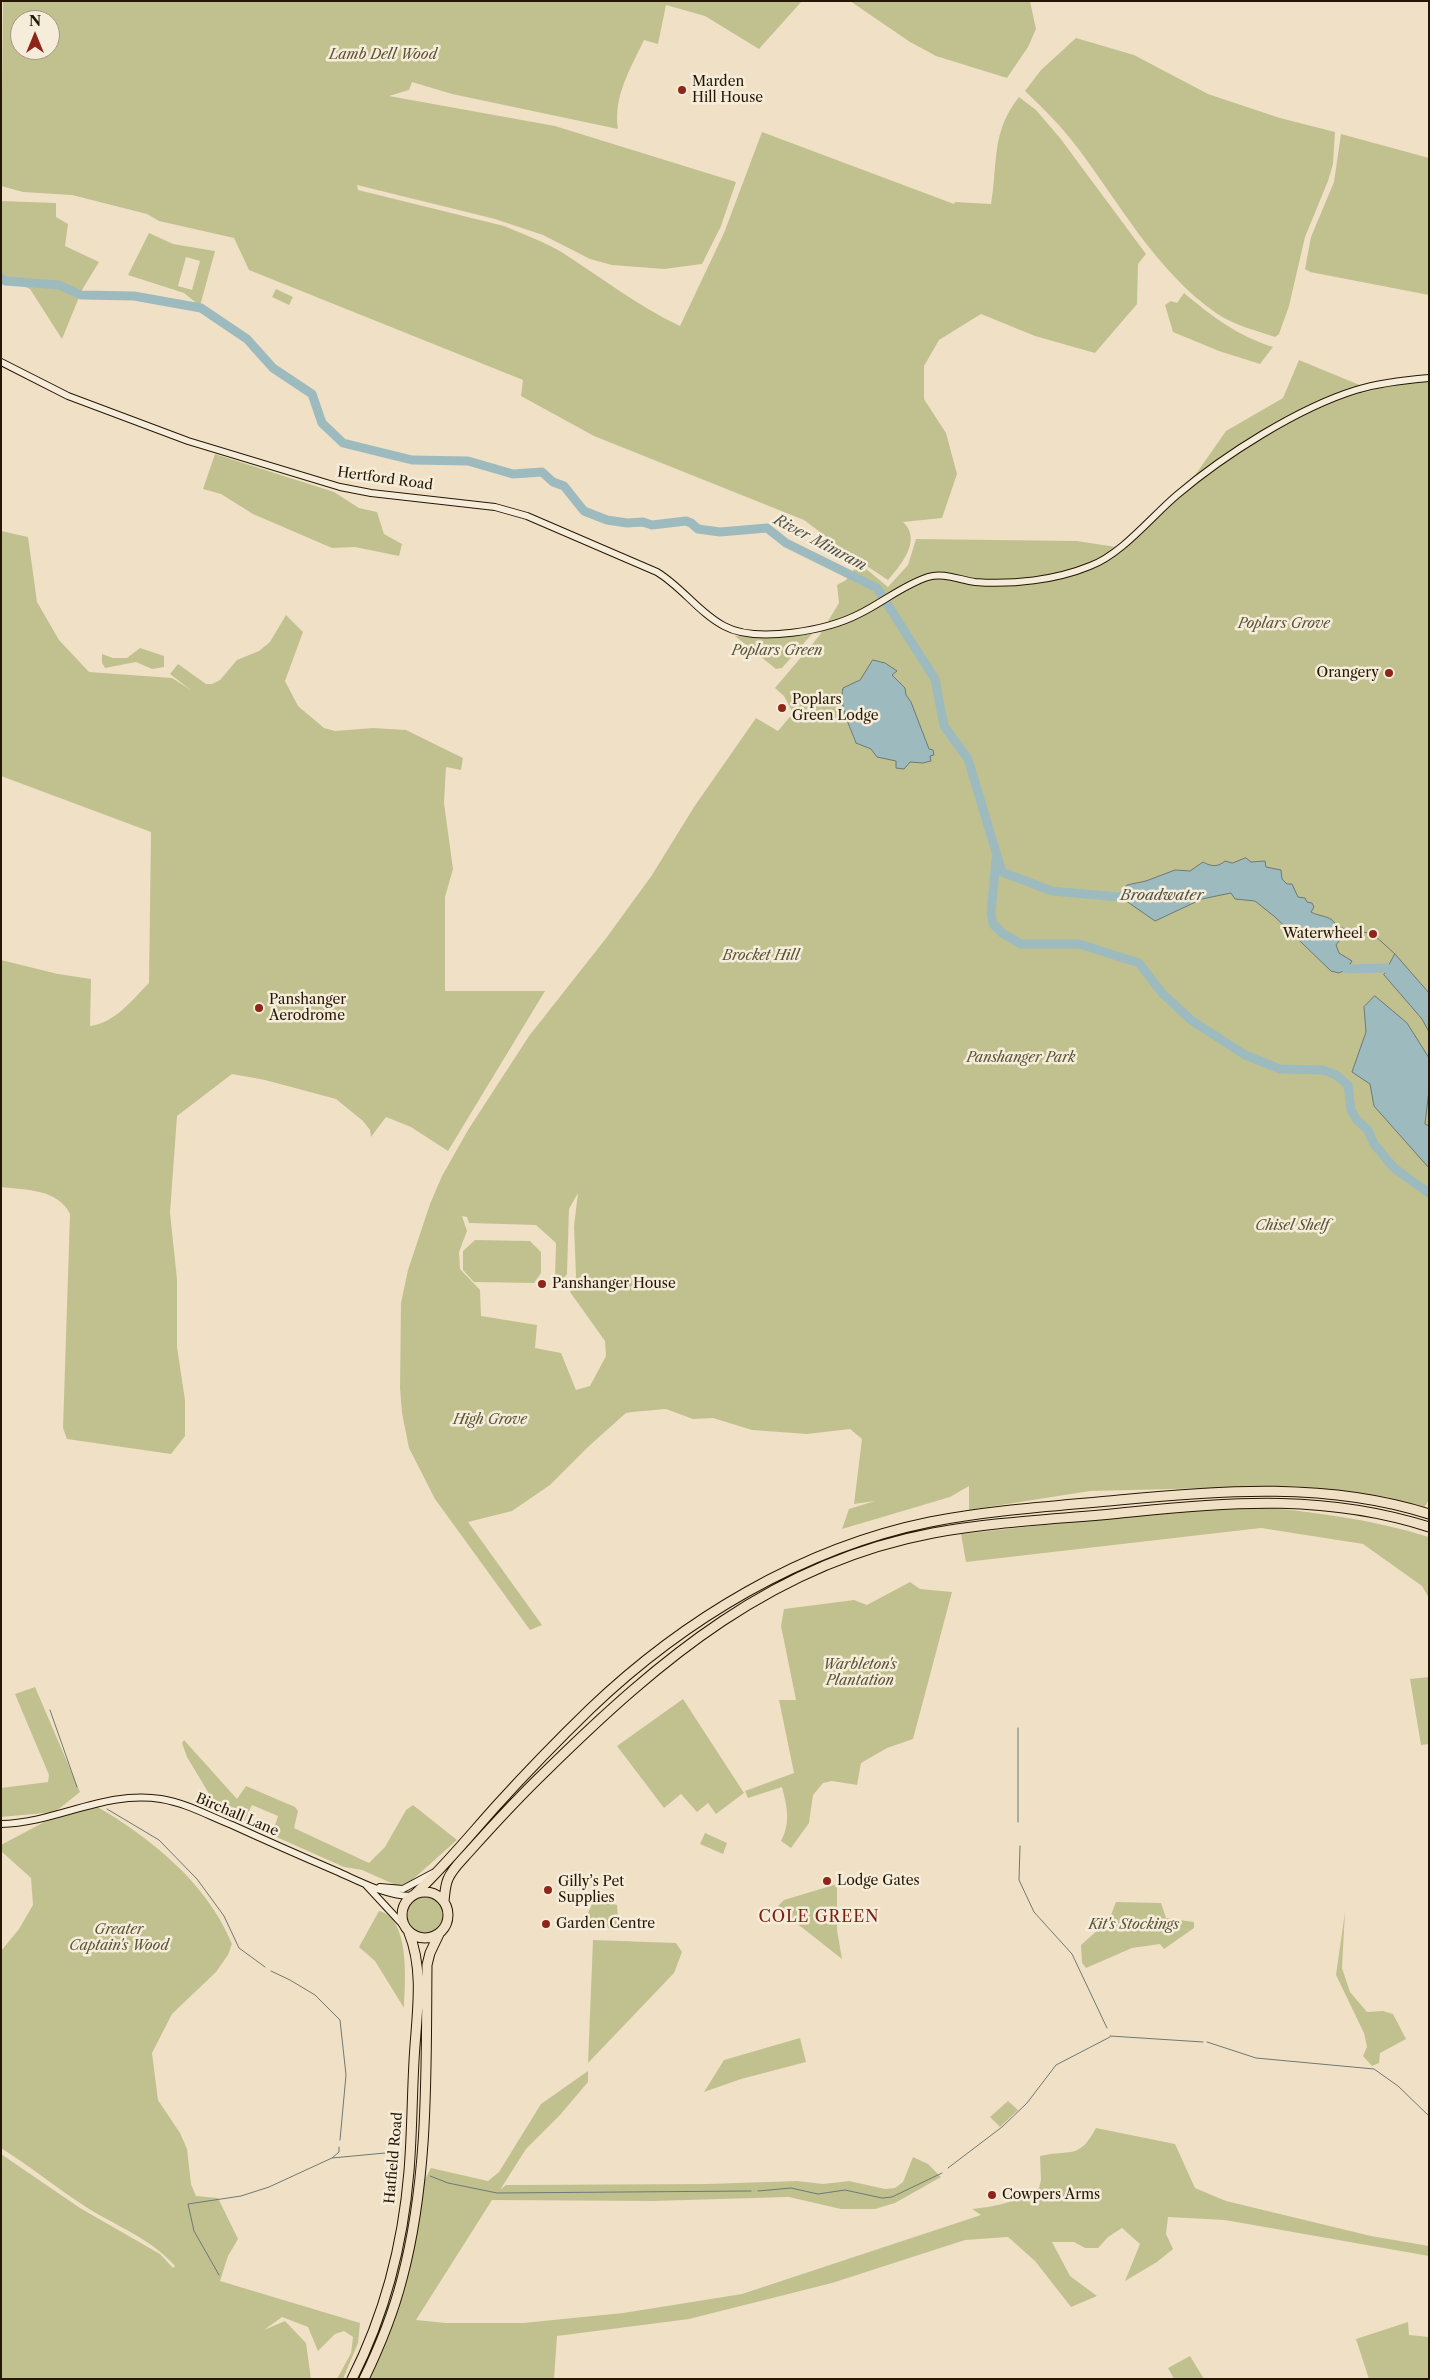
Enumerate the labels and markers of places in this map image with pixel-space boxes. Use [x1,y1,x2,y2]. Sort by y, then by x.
place label: Marden Hill House [692,74,763,106]
marker: Marden Hill House [676,84,688,96]
place label: Orangery [1317,665,1379,681]
marker: Orangery [1383,667,1395,679]
place label: Poplars Green Lodge [792,692,879,724]
marker: Poplars Green Lodge [776,702,788,714]
place label: Waterwheel [1283,926,1363,942]
marker: Waterwheel [1367,928,1379,940]
place label: Panshanger Aerodrome [269,992,346,1024]
marker: Panshanger Aerodrome [253,1002,265,1014]
place label: Panshanger House [552,1276,676,1292]
marker: Panshanger House [536,1278,548,1290]
place label: Lodge Gates [837,1873,920,1889]
place label: Gilly’s Pet Supplies [558,1874,624,1906]
marker: Lodge Gates [821,1875,833,1887]
marker: Gilly’s Pet Supplies [542,1884,554,1896]
place label: Garden Centre [556,1916,655,1932]
marker: Garden Centre [540,1918,552,1930]
place label: Cowpers Arms [1002,2187,1100,2203]
marker: Cowpers Arms [986,2189,998,2201]

